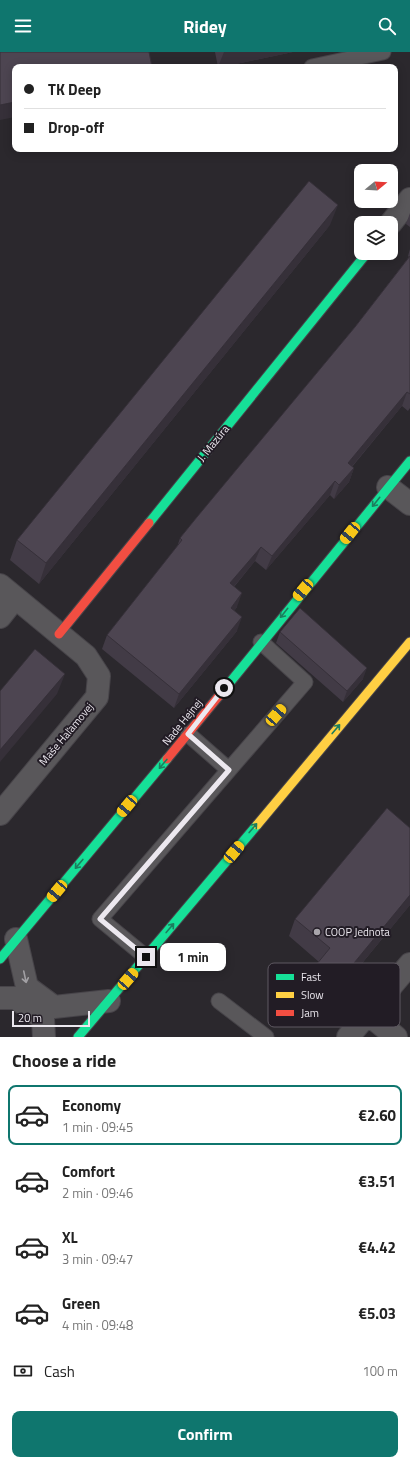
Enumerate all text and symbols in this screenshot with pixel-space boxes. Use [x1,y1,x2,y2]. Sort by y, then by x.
text: Ridey [183,13,227,40]
icon: menu [12,15,34,37]
icon: search [376,15,398,37]
text: TK Deep [48,78,101,101]
text: Drop-off [48,116,104,139]
north arrow [354,164,398,208]
map controls [354,164,398,260]
button: layers [354,216,398,260]
street label: J. Mazúra [193,421,233,465]
one-way arrow [371,497,380,507]
car [338,520,362,546]
car [291,577,315,603]
one-way arrow [280,608,289,619]
route start [215,679,233,697]
street label: Nade Hejnej [158,695,206,749]
street label: Maše Haľamovej [35,699,97,769]
car [264,702,288,728]
one-way arrow [332,723,341,734]
one-way arrow [158,759,167,769]
car [115,793,139,819]
one-way arrow [249,823,258,834]
car [222,839,246,865]
one-way arrow [75,859,84,869]
car [45,878,69,904]
one-way arrow [166,923,174,934]
place label: COOP Jednota [325,924,390,940]
marker: COOP Jednota [312,927,322,937]
callout: 1 min [160,943,226,971]
text: 1 min [177,947,209,967]
route end [137,948,155,966]
legend [268,963,400,1027]
car [116,966,140,992]
text: Fast [301,969,321,985]
one-way arrow [21,971,29,984]
text: Slow [301,987,324,1003]
text: Jam [301,1005,319,1021]
scale bar [12,1009,90,1028]
text: 20 m [18,1010,42,1026]
text: Choose a ride [12,1047,116,1074]
text: Economy [62,1094,121,1117]
icon: car [14,1097,50,1133]
text: €2.60 [359,1104,396,1127]
text: 1 min · 09:45 [62,1117,133,1137]
text: Comfort [62,1160,115,1183]
icon: car [14,1163,50,1199]
text: €3.51 [359,1170,396,1193]
text: 2 min · 09:46 [62,1183,133,1203]
text: XL [62,1226,78,1249]
icon: car [14,1229,50,1265]
text: €4.42 [359,1236,396,1259]
text: 3 min · 09:47 [62,1249,133,1269]
text: Green [62,1292,100,1315]
icon: car [14,1295,50,1331]
text: €5.03 [359,1302,396,1325]
text: 4 min · 09:48 [62,1315,133,1335]
icon: cash [12,1360,34,1382]
text: Cash [44,1360,75,1383]
text: 100 m [362,1361,398,1381]
button: Confirm [12,1411,398,1457]

